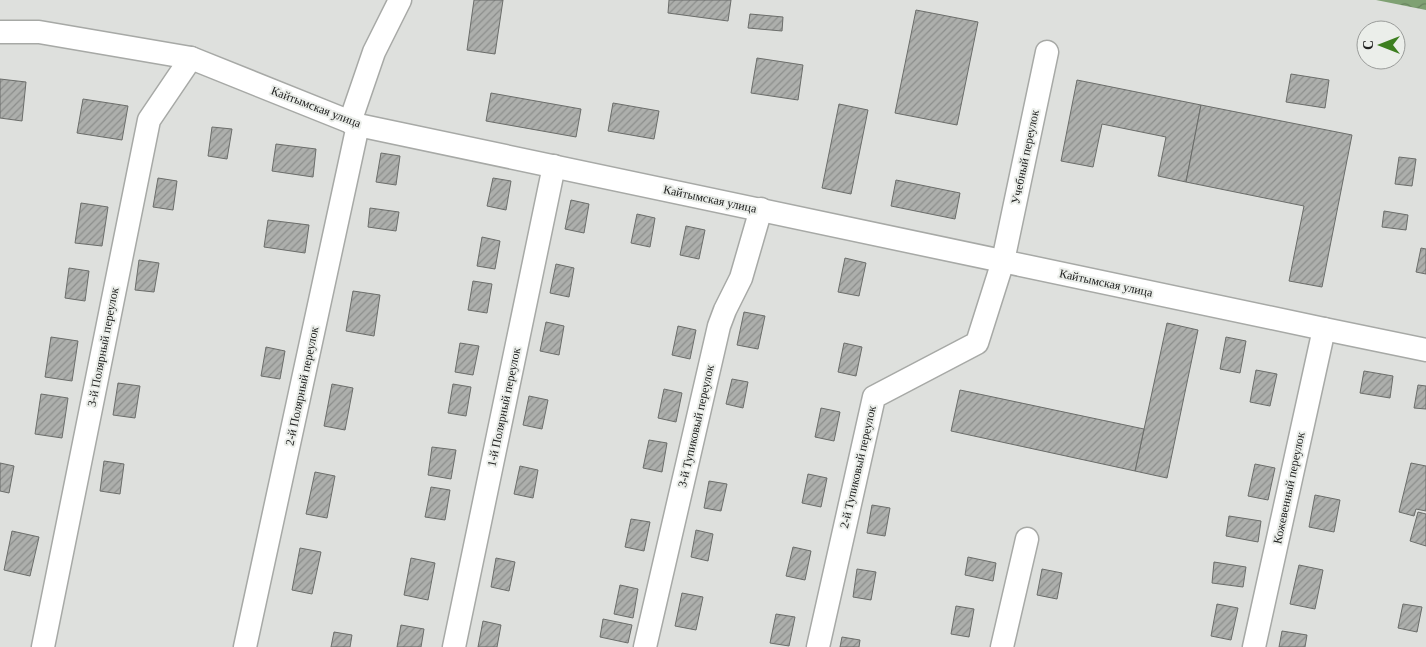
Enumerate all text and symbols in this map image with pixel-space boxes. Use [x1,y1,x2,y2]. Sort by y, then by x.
north arrow [1356,20,1406,70]
text: С [1361,40,1376,50]
street label: Кайтымская улица [269,83,363,131]
street label: Учебный переулок [1008,108,1042,205]
street label: Кайтымская улица [662,182,759,216]
street label: Кайтымская улица [1058,266,1155,300]
street label: 3-й Полярный переулок [85,286,121,408]
street label: 2-й Полярный переулок [283,325,322,447]
street label: 1-й Полярный переулок [485,346,524,468]
street label: 3-й Тупиковый переулок [675,363,717,489]
street label: 2-й Тупиковый переулок [837,404,879,530]
street label: Кожевенный переулок [1270,431,1308,545]

